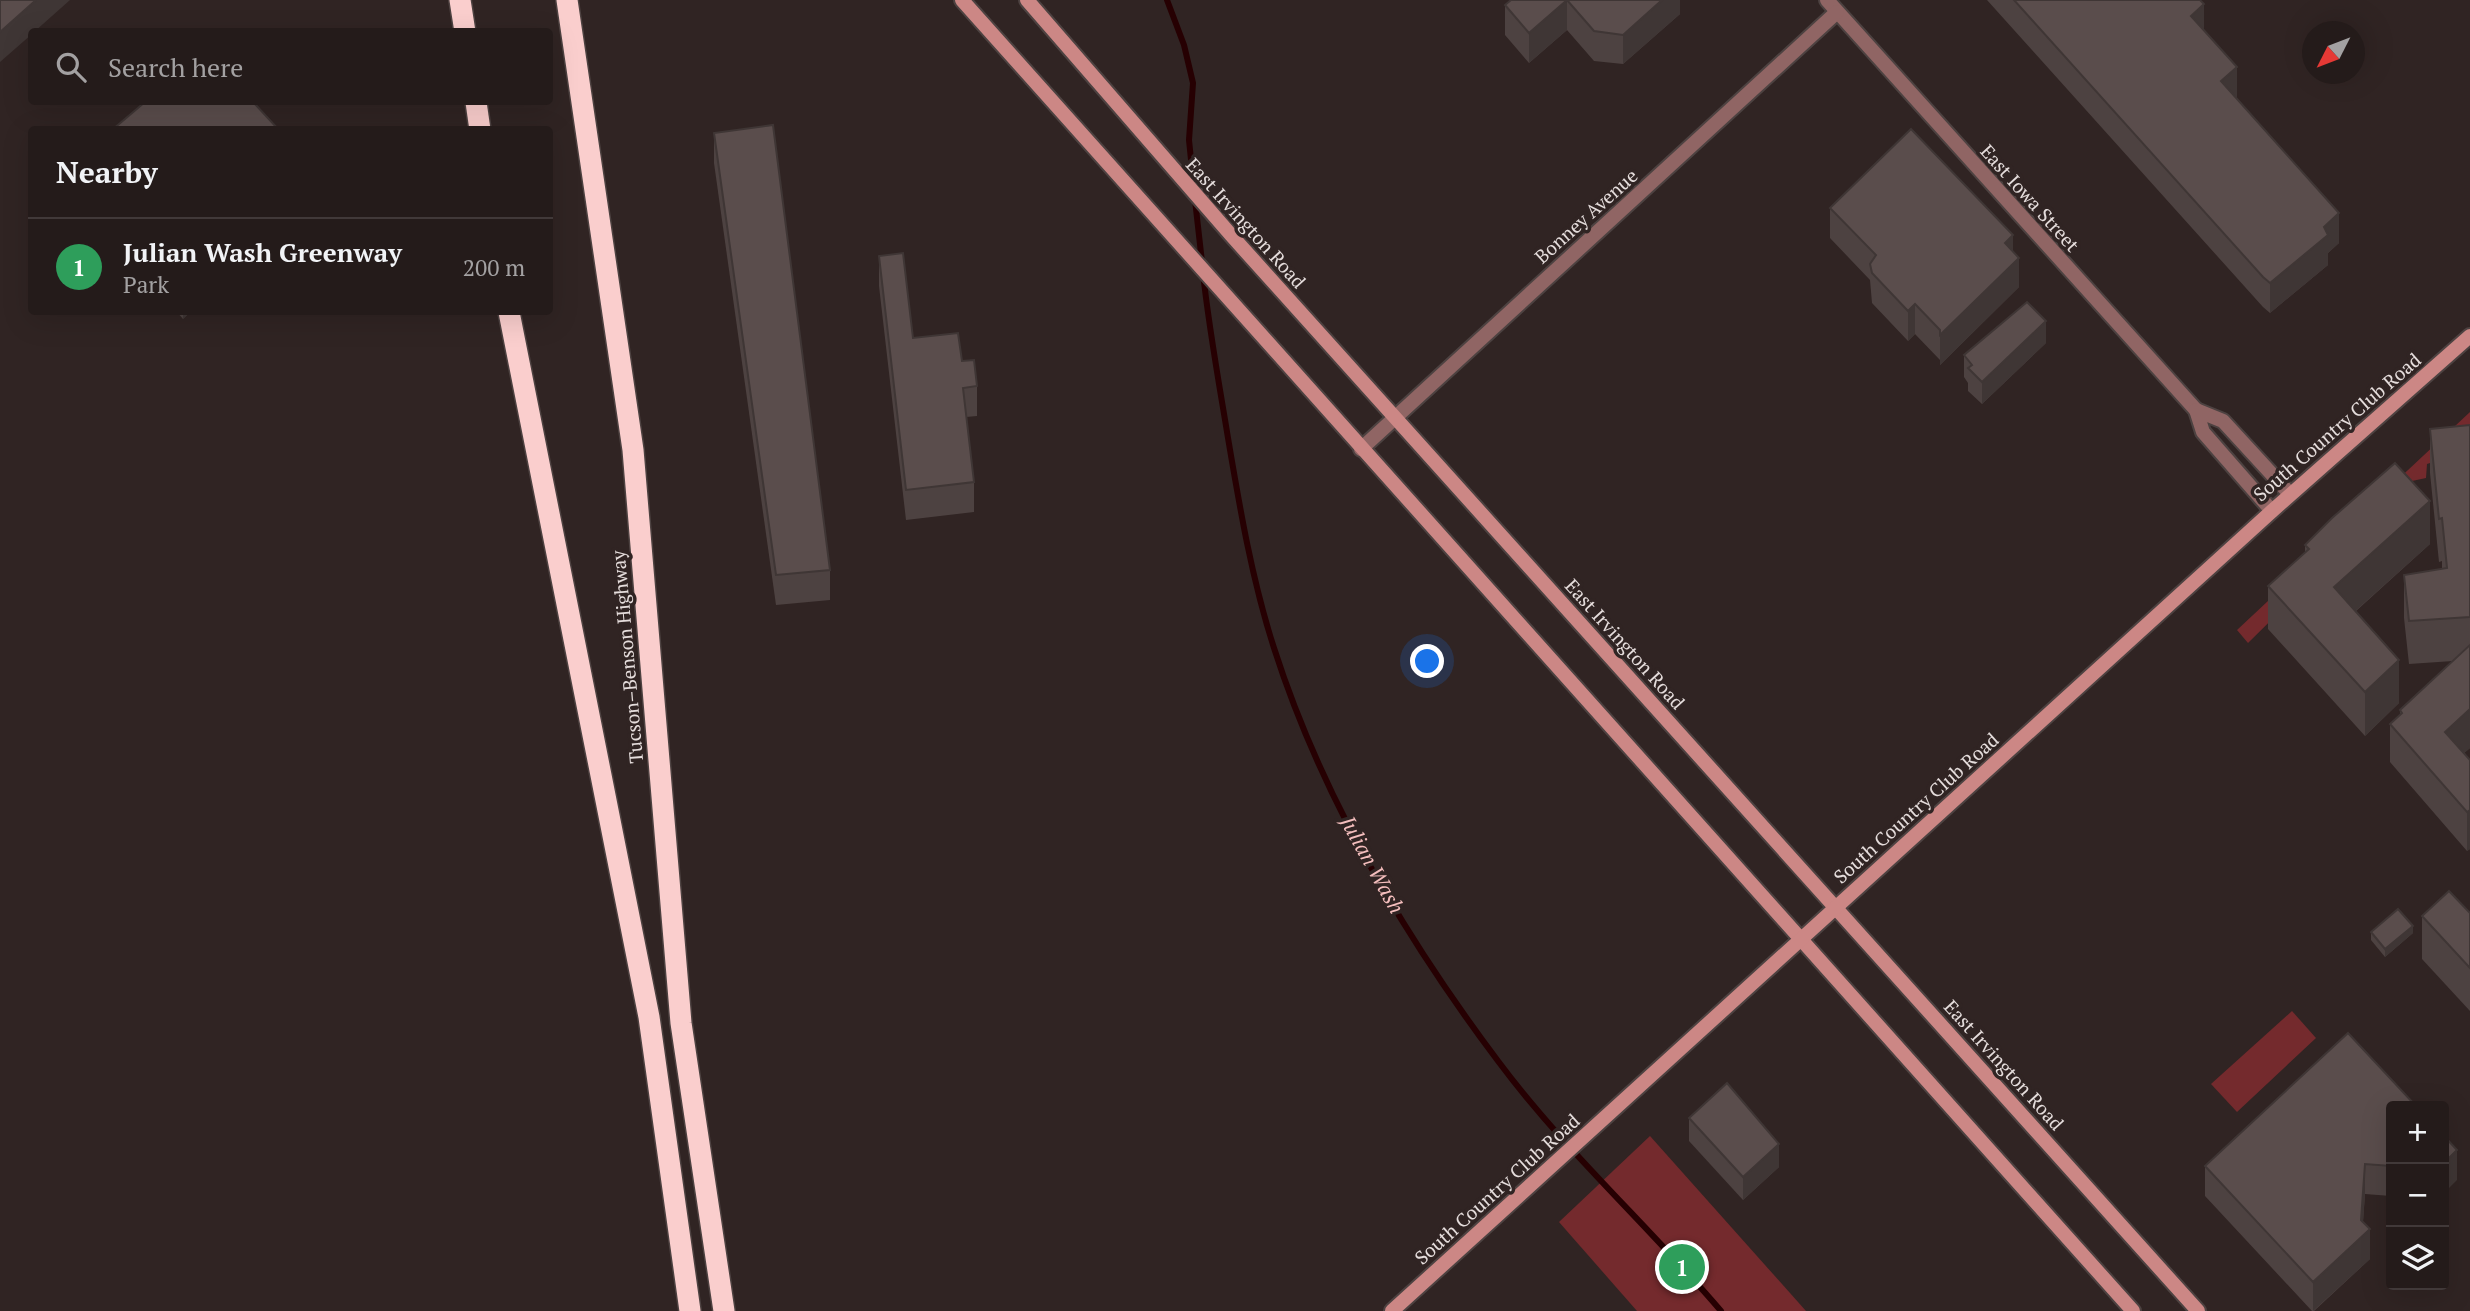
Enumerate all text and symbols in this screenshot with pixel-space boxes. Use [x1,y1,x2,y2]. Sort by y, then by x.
north arrow [2302,21,2365,84]
search box [28,28,553,105]
icon: search [52,48,90,86]
text: Search here [108,50,243,84]
street label: East Iowa Street [1975,139,2085,257]
text: Nearby [56,152,158,192]
street label: East Irvington Road [1181,152,1312,294]
street label: Bonney Avenue [1529,163,1642,268]
text: Julian Wash Greenway [123,235,402,269]
text: 1 [73,252,86,283]
text: 200 m [463,252,525,283]
text: Park [123,269,169,300]
street label: South Country Club Road [2248,347,2426,506]
street label: Tucson–Benson Highway [605,549,648,765]
street label: East Irvington Road [1560,573,1691,715]
your location [1410,644,1444,678]
street label: South Country Club Road [1828,726,2004,889]
water label: Julian Wash [1334,810,1411,918]
street label: East Irvington Road [1939,994,2070,1136]
map controls [2386,1101,2449,1290]
button: + [2386,1101,2449,1164]
street label: South Country Club Road [1409,1107,1585,1270]
button: − [2386,1164,2449,1227]
button: layers [2386,1227,2449,1290]
pin: 1 [1659,1241,1705,1293]

